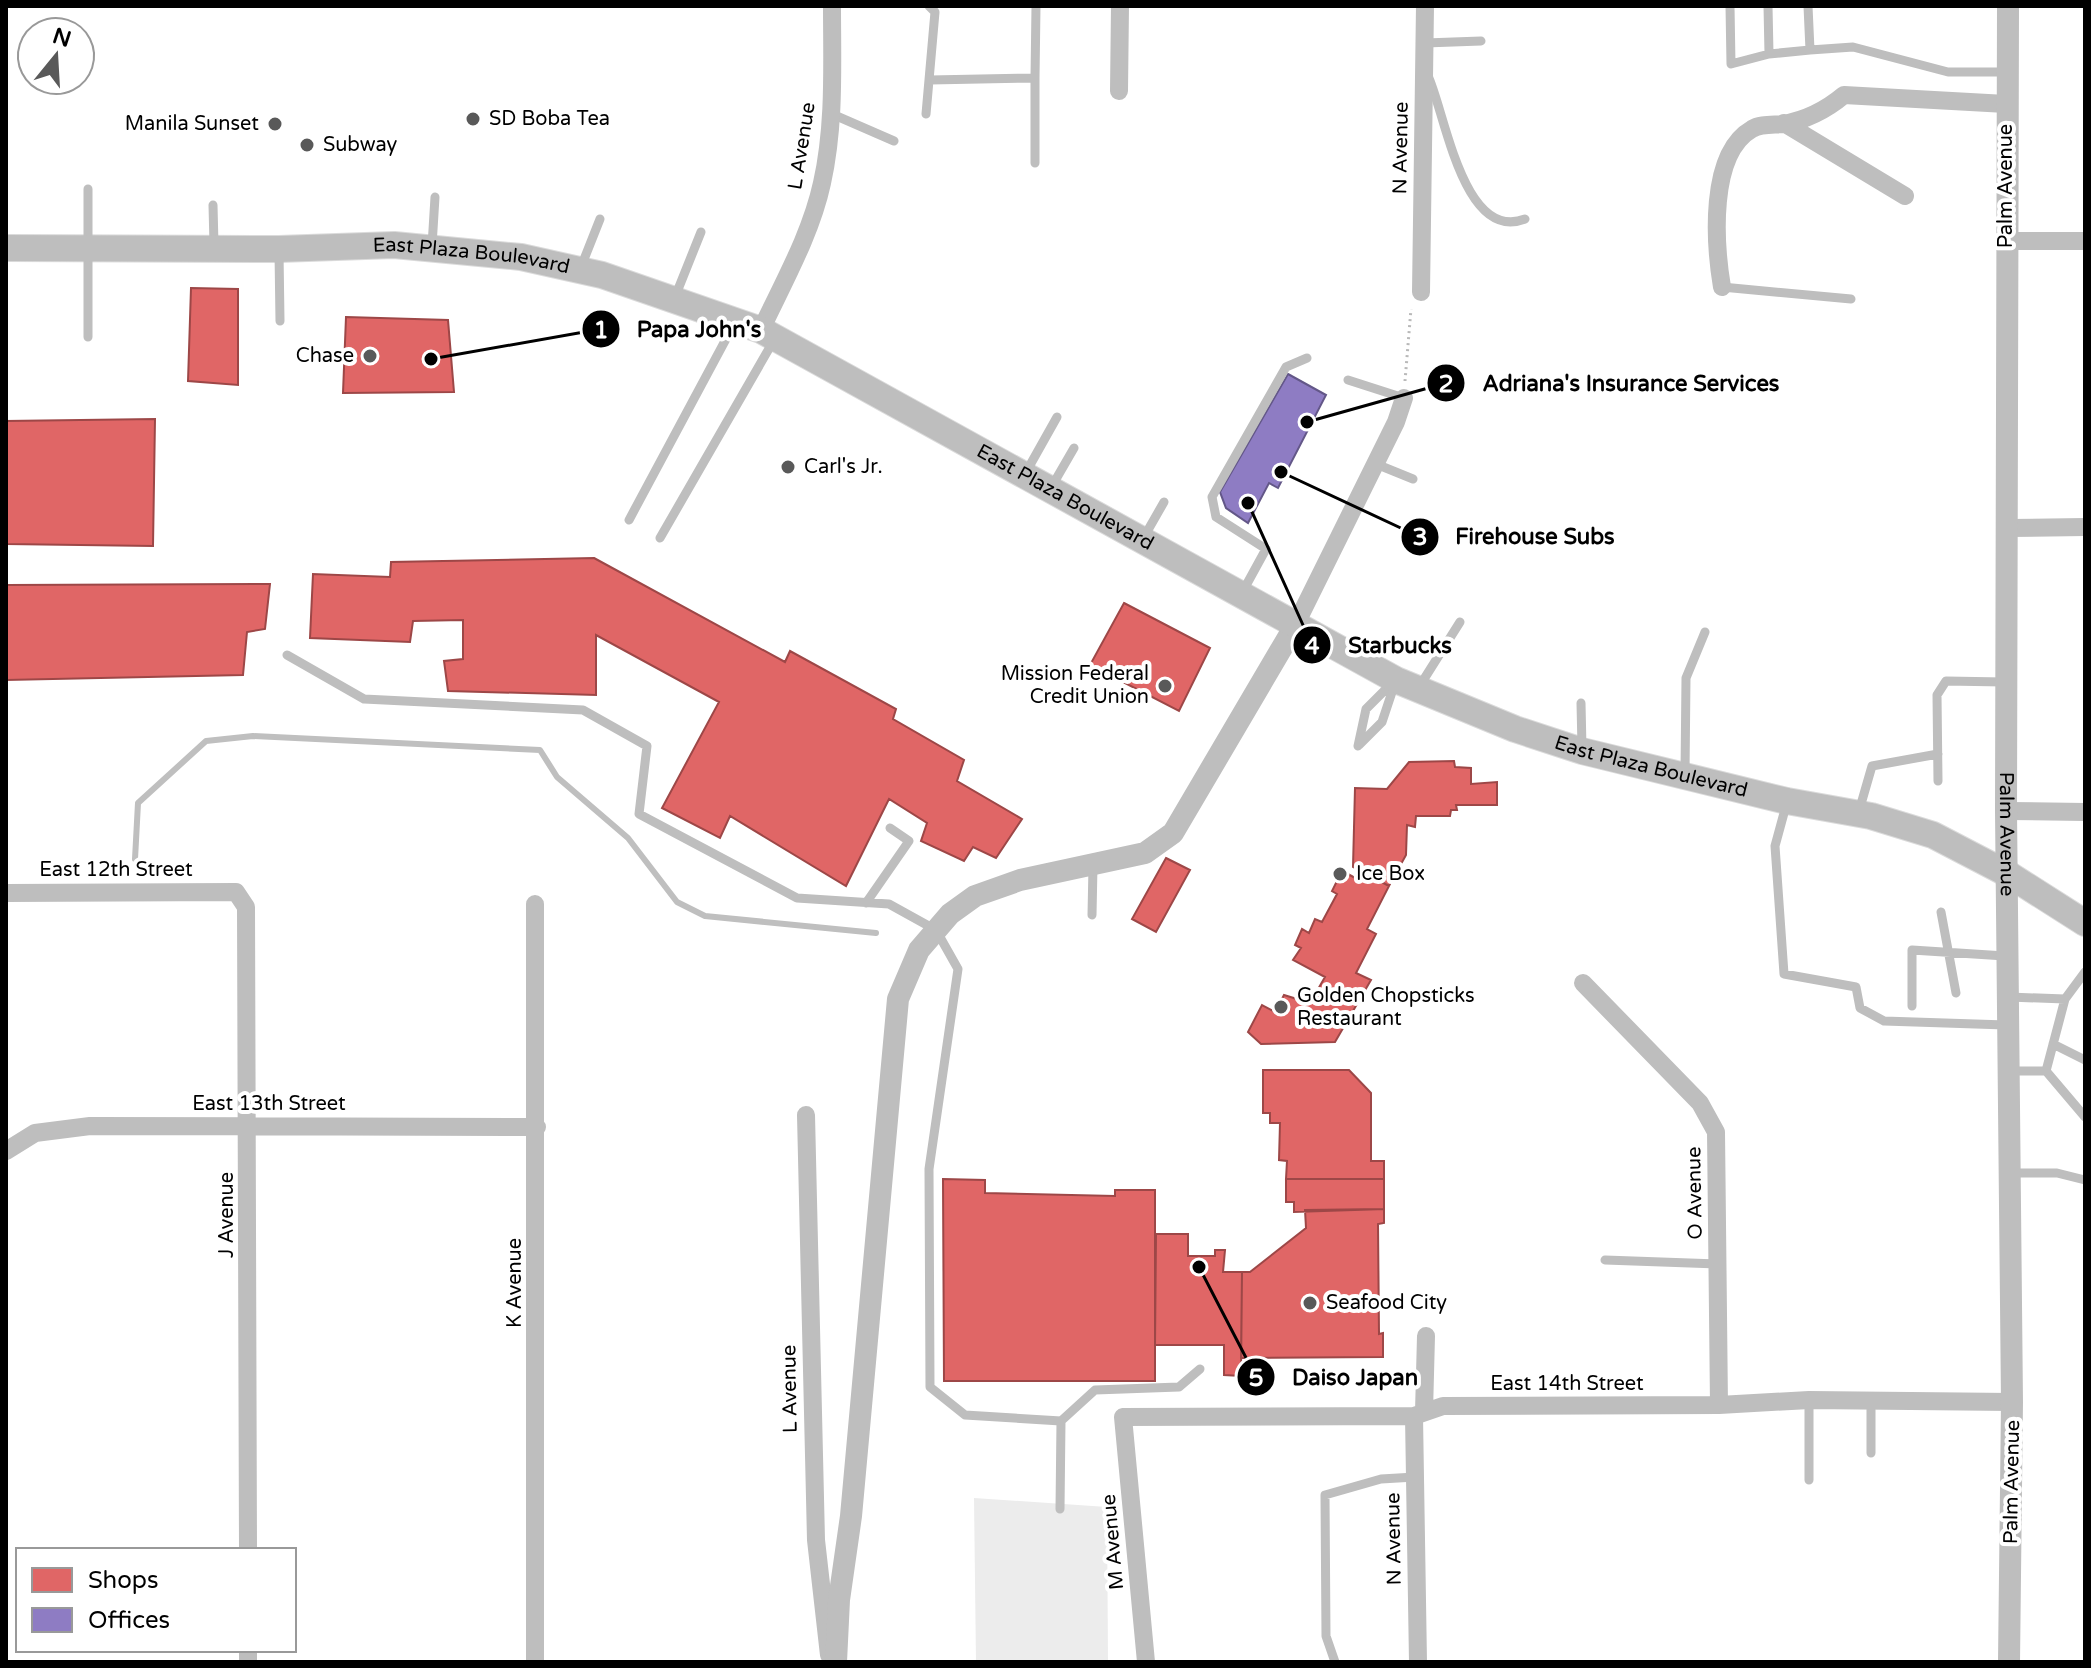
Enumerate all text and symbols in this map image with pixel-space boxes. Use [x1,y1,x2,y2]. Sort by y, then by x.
north arrow [16,16,96,96]
text: N [49,23,74,53]
street label: L Avenue [783,101,821,191]
street label: N Avenue [1388,101,1414,195]
place label: SD Boba Tea [489,107,610,131]
marker: SD Boba Tea [464,110,482,128]
place label: Manila Sunset [125,112,259,136]
marker: Manila Sunset [266,115,284,133]
street label: Palm Avenue [1994,124,2018,248]
place label: Subway [323,133,398,157]
marker: Subway [298,136,316,154]
street label: East Plaza Boulevard [372,233,572,279]
callout: Papa John's [581,306,777,352]
text: 1 [593,316,609,345]
text: Papa John's [637,317,762,343]
place label: Chase [296,344,354,368]
marker: Chase [361,347,379,365]
callout: Adriana's Insurance Services [1426,360,1795,406]
text: 2 [1438,370,1454,399]
text: Adriana's Insurance Services [1483,371,1780,397]
street label: East Plaza Boulevard [972,439,1158,556]
place label: Carl's Jr. [804,455,883,479]
marker: Carl's Jr. [779,458,797,476]
callout: Firehouse Subs [1400,514,1631,560]
text: 3 [1412,523,1428,552]
text: Firehouse Subs [1455,524,1615,550]
callout: Starbucks [1292,622,1468,668]
text: 4 [1304,632,1320,661]
text: Starbucks [1348,633,1452,659]
place label: Mission Federal Credit Union [1001,662,1149,709]
marker: Mission Federal Credit Union [1156,677,1174,695]
street label: East Plaza Boulevard [1551,731,1750,803]
street label: Palm Avenue [1994,772,2019,896]
street label: East 12th Street [39,858,193,882]
place label: Ice Box [1356,862,1425,886]
marker: Ice Box [1331,865,1349,883]
place label: Golden Chopsticks Restaurant [1297,984,1475,1031]
marker: Golden Chopsticks Restaurant [1272,998,1290,1016]
street label: East 13th Street [192,1092,346,1116]
street label: O Avenue [1682,1146,1708,1240]
street label: J Avenue [215,1172,239,1258]
street label: K Avenue [503,1238,527,1328]
place label: Seafood City [1326,1291,1447,1315]
marker: Seafood City [1301,1294,1319,1312]
street label: L Avenue [777,1345,803,1433]
callout: Daiso Japan [1236,1354,1434,1400]
text: 5 [1248,1364,1264,1393]
text: Daiso Japan [1292,1365,1418,1391]
street label: East 14th Street [1490,1372,1644,1396]
street label: Palm Avenue [1999,1420,2025,1544]
street label: N Avenue [1381,1492,1407,1586]
street label: M Avenue [1097,1493,1129,1591]
legend [16,1548,296,1652]
text: Shops [88,1566,158,1595]
text: Offices [88,1606,170,1635]

